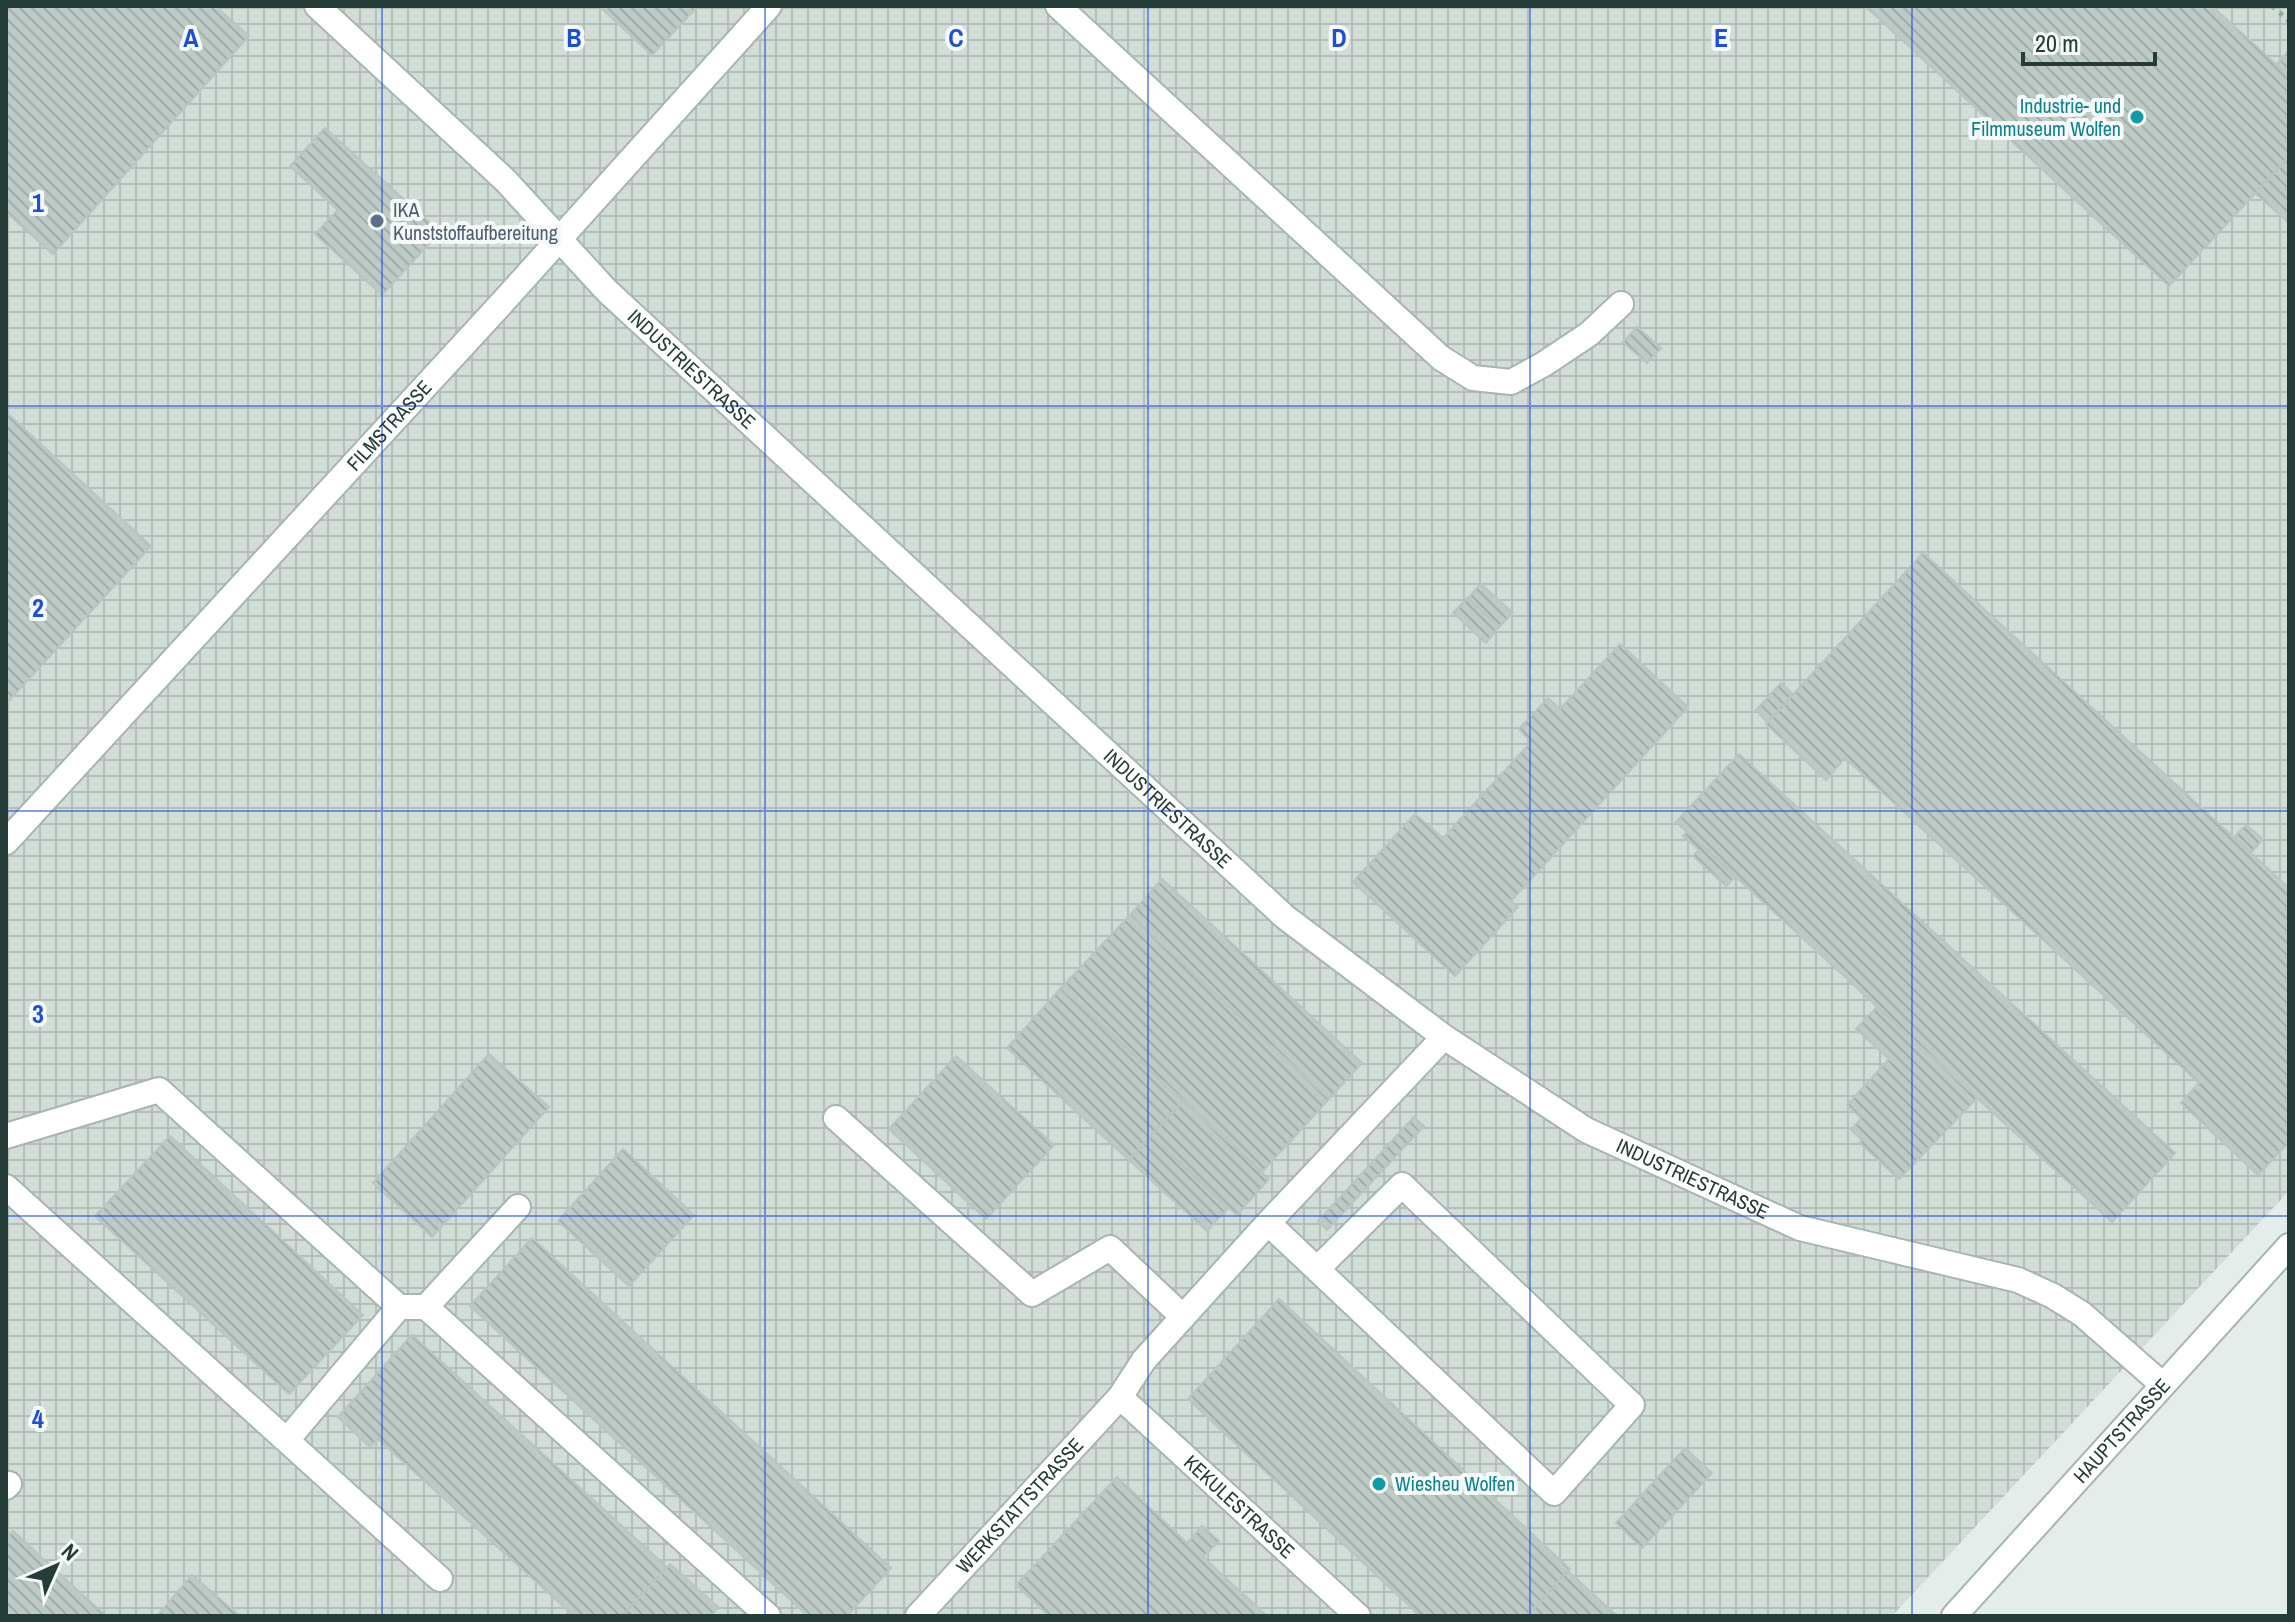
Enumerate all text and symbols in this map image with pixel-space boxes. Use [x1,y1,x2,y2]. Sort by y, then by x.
scale bar [2023,16,2155,66]
text: A [183,20,199,55]
text: B [566,20,582,55]
text: C [948,20,964,55]
text: D [1331,20,1347,55]
text: E [1714,20,1728,55]
text: 20 m [2035,27,2079,59]
place label: Industrie- und Filmmuseum Wolfen [1971,92,2121,142]
marker: Industrie- und Filmmuseum Wolfen [2128,108,2146,126]
text: 1 [32,185,44,220]
place label: IKA Kunststoffaufbereitung [393,196,558,246]
marker: IKA Kunststoffaufbereitung [368,212,386,230]
street label: INDUSTRIESTRASSE [622,303,762,435]
street label: FILMSTRASSE [340,374,437,476]
text: 2 [32,590,44,625]
street label: INDUSTRIESTRASSE [1098,742,1238,874]
text: 3 [32,996,44,1031]
street label: INDUSTRIESTRASSE [1612,1132,1774,1225]
street label: HAUPTSTRASSE [2067,1372,2176,1488]
text: 4 [32,1401,44,1436]
street label: WERKSTATTSTRASSE [950,1432,1089,1579]
street label: KEKULESTRASSE [1178,1449,1301,1564]
place label: Wiesheu Wolfen [1395,1470,1515,1497]
marker: Wiesheu Wolfen [1370,1475,1388,1493]
north arrow [16,1526,96,1606]
text: N [55,1537,85,1567]

